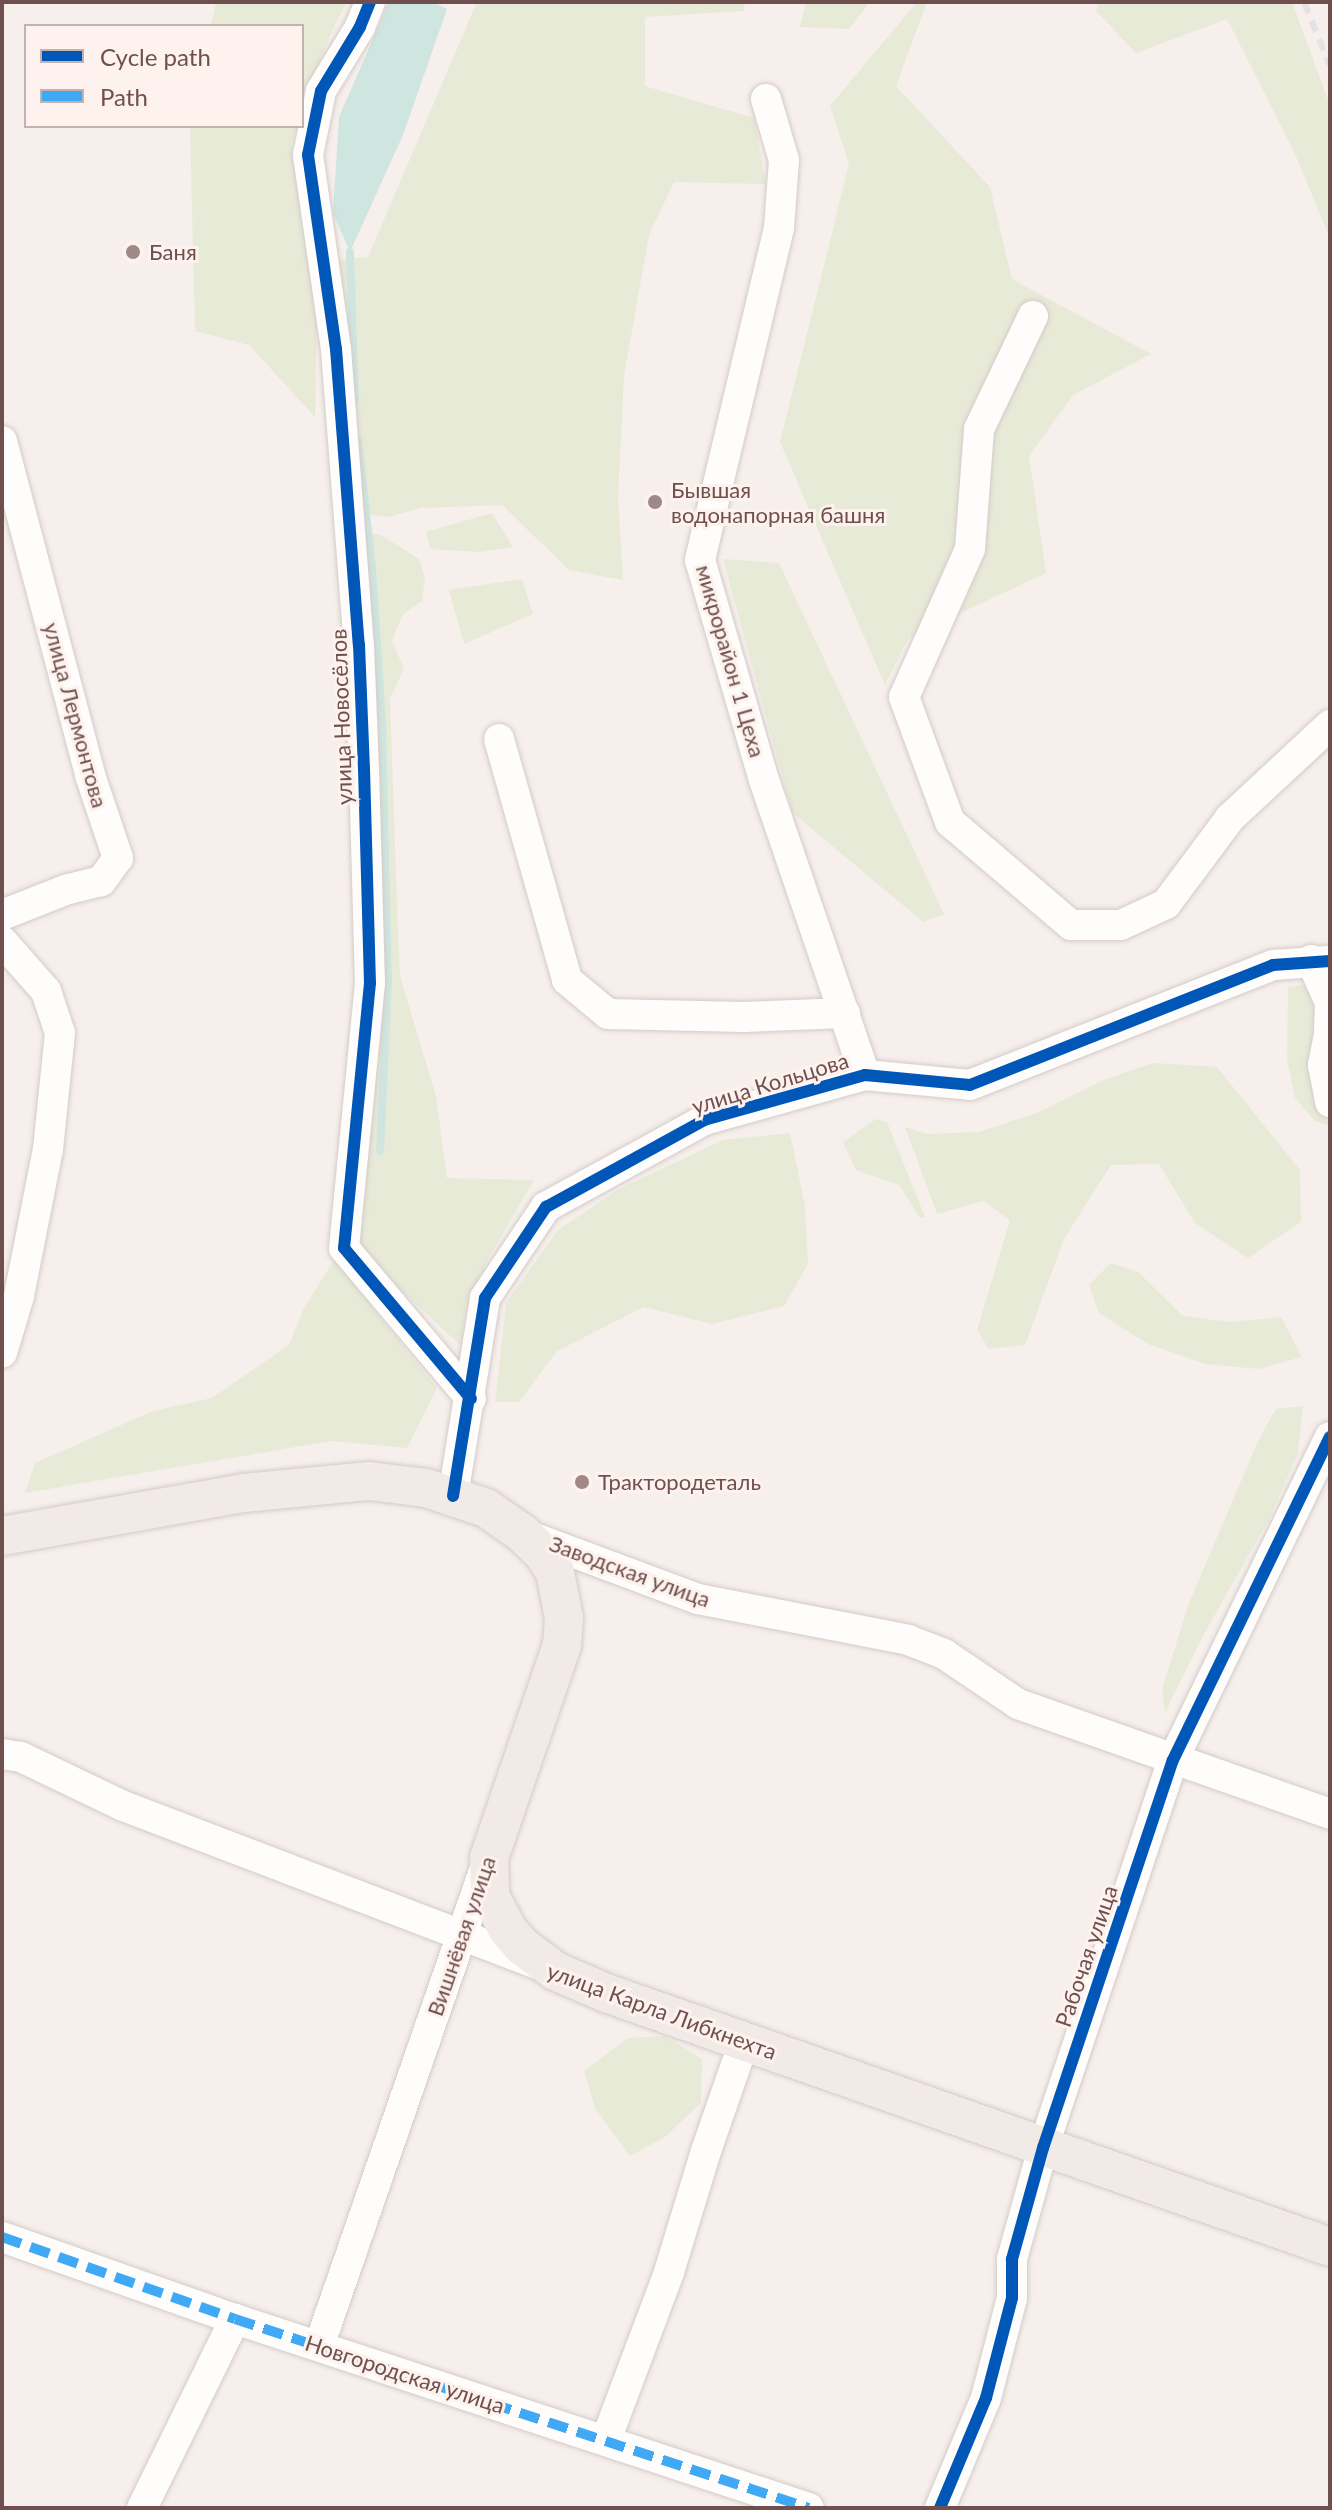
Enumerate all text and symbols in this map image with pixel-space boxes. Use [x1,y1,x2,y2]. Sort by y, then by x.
legend [24,24,304,128]
text: Cycle path [100,42,211,71]
text: Path [100,82,148,111]
place label: Баня [149,239,197,265]
marker: Баня [124,243,142,261]
place label: Бывшая водонапорная башня [671,476,885,528]
marker: Бывшая водонапорная башня [646,493,664,511]
street label: микрорайон 1 Цеха [691,562,771,760]
street label: улица Лермонтова [39,620,113,810]
street label: улица Новосёлов [325,628,357,806]
street label: улица Кольцова [688,1047,852,1119]
place label: Трактородеталь [598,1469,761,1495]
marker: Трактородеталь [573,1473,591,1491]
street label: Заводская улица [546,1530,714,1612]
street label: Вишнёвая улица [421,1853,501,2019]
street label: Рабочая улица [1049,1882,1123,2030]
street label: улица Карла Либкнехта [544,1957,780,2065]
street label: Новгородская улица [302,2329,508,2419]

